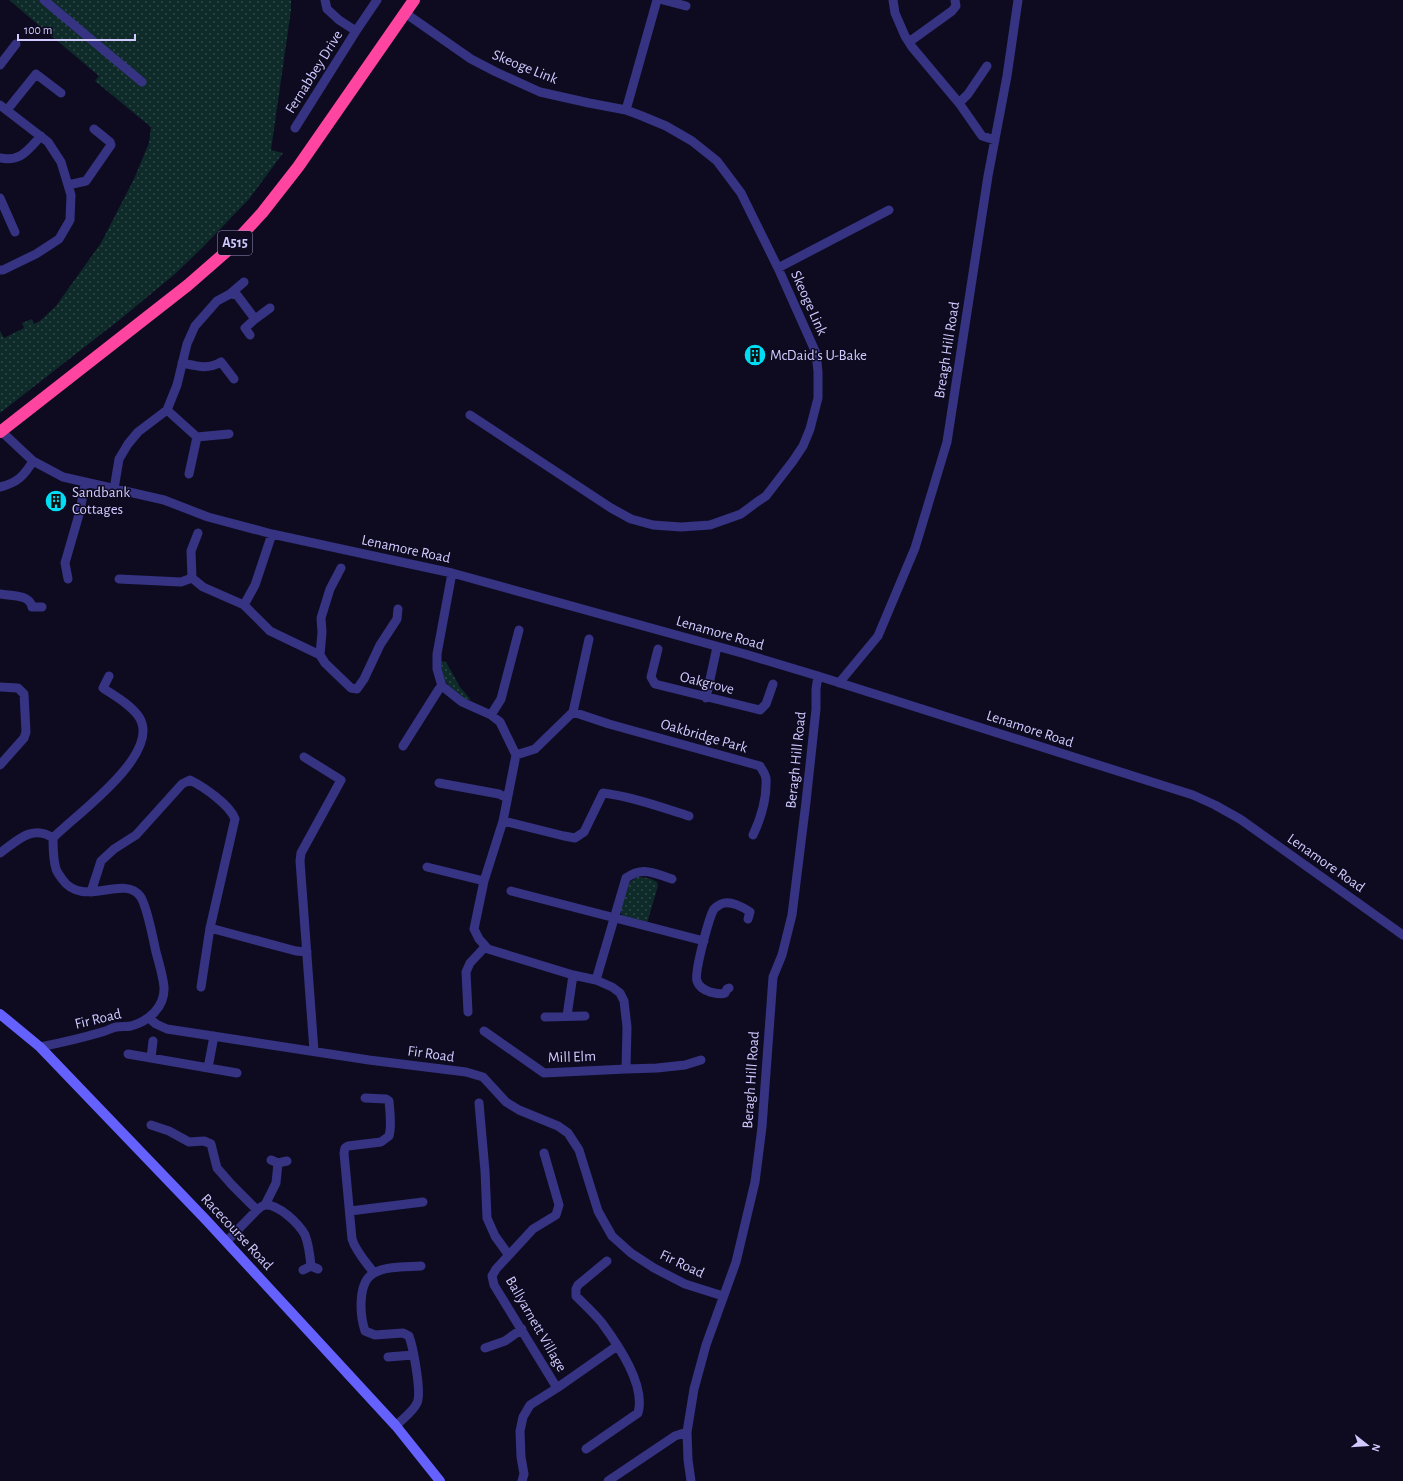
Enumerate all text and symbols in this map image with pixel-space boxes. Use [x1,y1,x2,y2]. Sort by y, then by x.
scale bar [18,16,135,42]
text: 100 m [24,24,52,36]
street label: Fernabbey Drive [283,28,346,116]
street label: Skeoge Link [490,47,560,87]
road number: A515 [218,231,252,255]
street label: Skeoge Link [788,268,830,338]
street label: Breagh Hill Road [932,300,962,399]
building icon: McDaid's U-Bake [742,342,768,368]
place label: McDaid's U-Bake [770,348,867,363]
place label: Sandbank Cottages [72,485,130,517]
building icon: Sandbank Cottages [43,488,69,514]
street label: Lenamore Road [360,532,452,566]
street label: Lenamore Road [674,613,766,653]
street label: Oakgrove [678,669,736,697]
street label: Lenamore Road [985,708,1076,750]
street label: Beragh Hill Road [783,710,809,809]
street label: Oakbridge Park [659,716,749,756]
street label: Lenamore Road [1285,831,1368,895]
street label: Fir Road [73,1006,123,1032]
street label: Beragh Hill Road [740,1031,762,1129]
street label: Fir Road [407,1043,456,1065]
street label: Mill Elm [548,1049,596,1065]
street label: Racecourse Road [198,1191,276,1273]
street label: Fir Road [657,1247,707,1281]
street label: Ballyarnett Village [503,1274,569,1374]
north arrow [1347,1425,1387,1465]
text: N [1370,1443,1382,1453]

